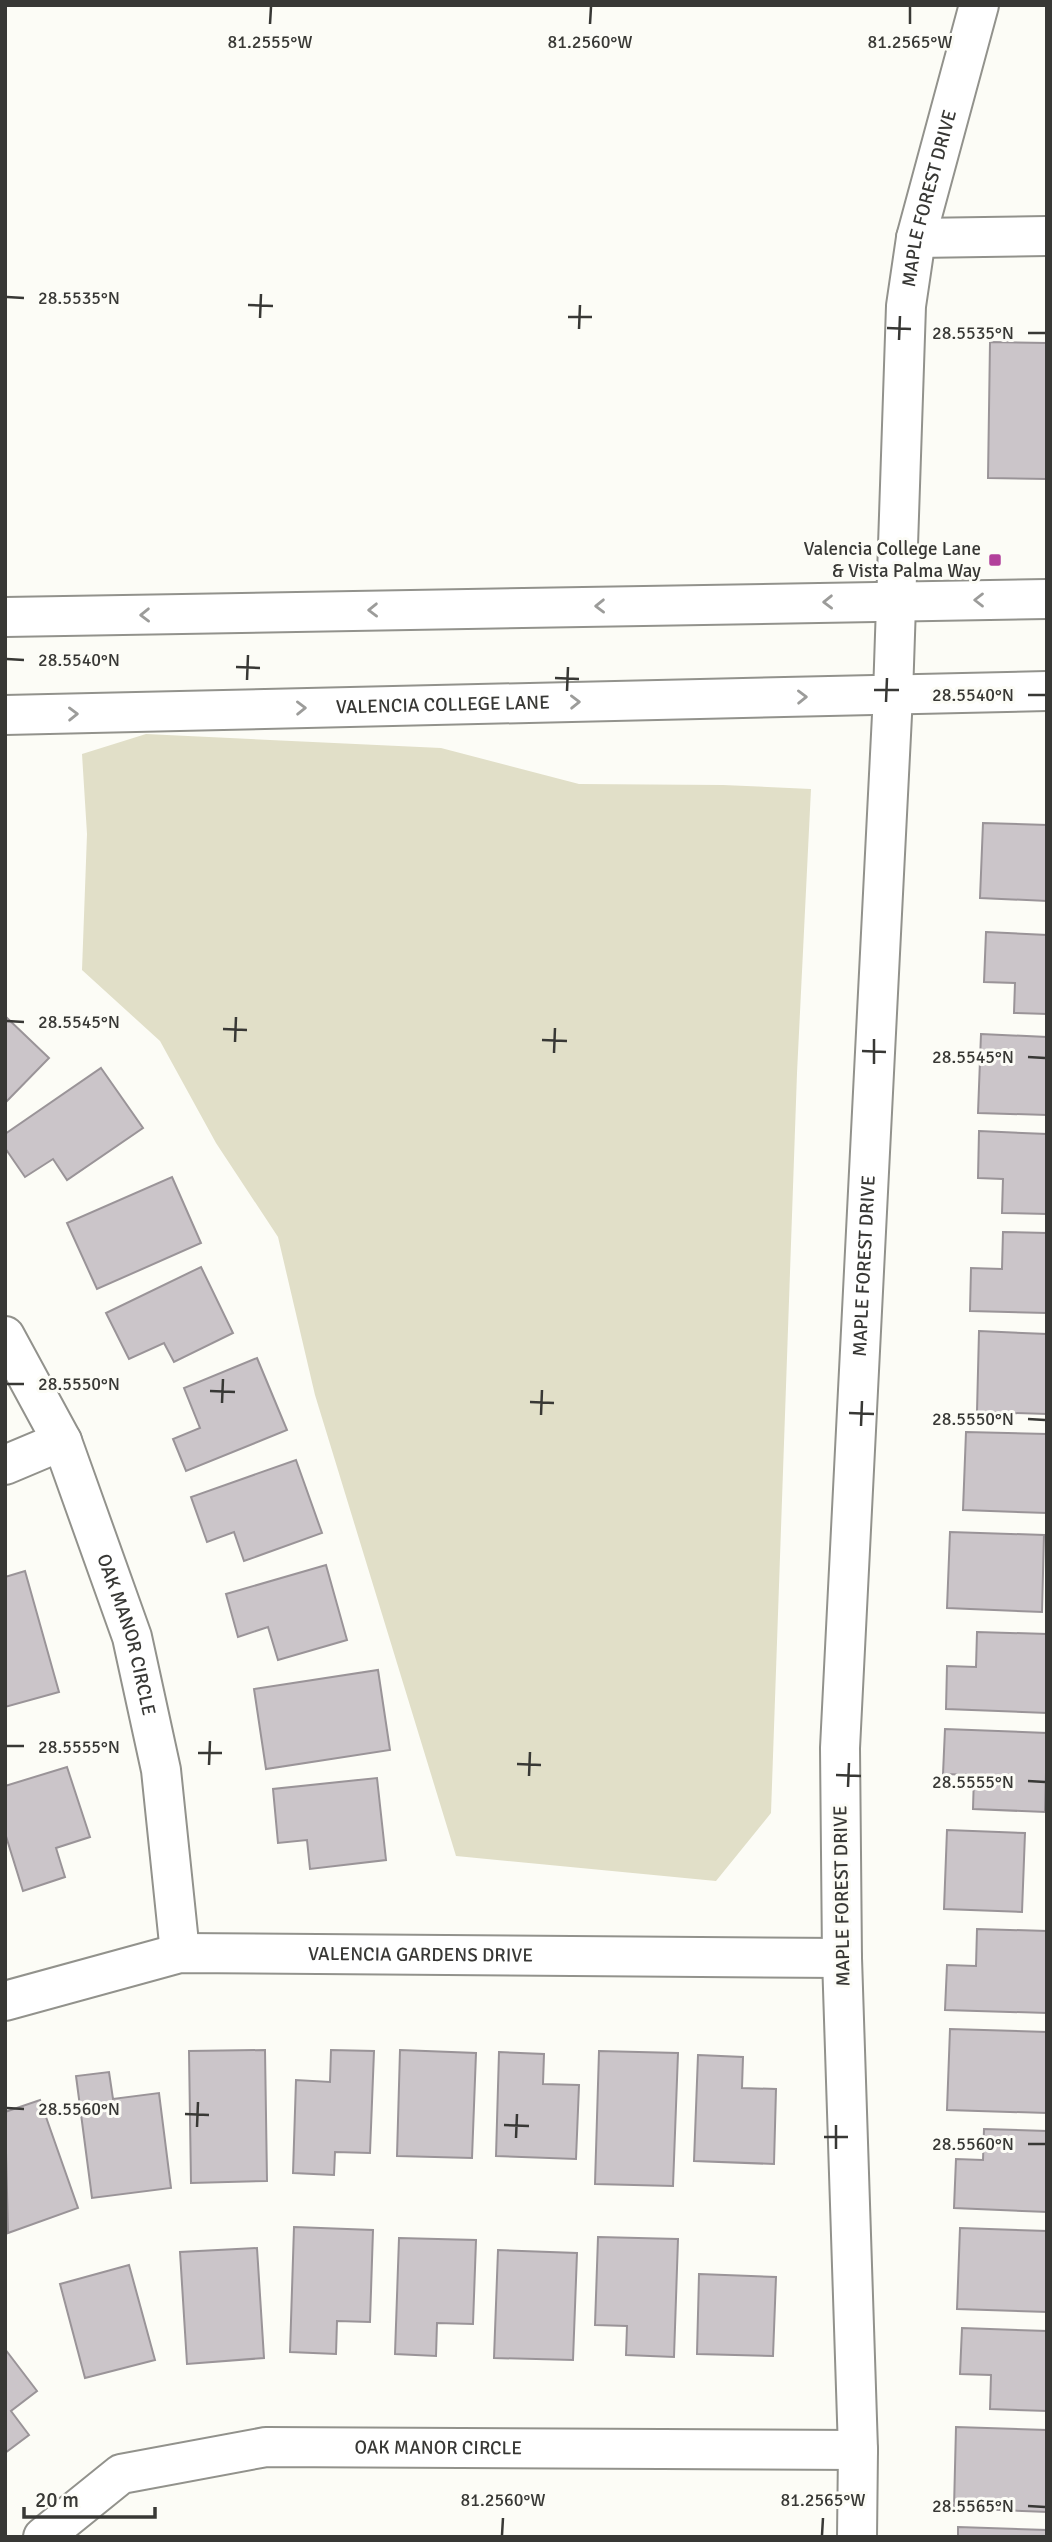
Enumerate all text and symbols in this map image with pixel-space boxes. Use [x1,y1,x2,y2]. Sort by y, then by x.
text: 81.2555°W [227,31,313,53]
text: 81.2560°W [547,31,633,53]
text: 81.2565°W [867,31,953,53]
street label: MAPLE FOREST DRIVE [897,107,962,289]
text: 28.5535°N [38,287,120,309]
text: 28.5535°N [932,322,1014,344]
place label: Valencia College Lane & Vista Palma Way [803,537,981,583]
marker: Valencia College Lane & Vista Palma Way [987,552,1003,568]
one-way arrow [973,592,983,608]
one-way arrow [822,594,833,610]
one-way arrow [595,598,605,614]
one-way arrow [367,603,378,618]
one-way arrow [140,607,151,622]
text: 28.5540°N [38,649,120,671]
text: 28.5540°N [932,684,1014,706]
street label: VALENCIA COLLEGE LANE [336,690,550,719]
one-way arrow [797,690,808,705]
one-way arrow [570,695,581,710]
one-way arrow [296,701,307,716]
one-way arrow [68,706,79,721]
text: 28.5545°N [38,1011,120,1033]
text: 28.5545°N [932,1046,1014,1068]
street label: MAPLE FOREST DRIVE [848,1175,881,1357]
text: 28.5550°N [38,1373,120,1395]
text: 28.5550°N [932,1408,1014,1430]
street label: OAK MANOR CIRCLE [91,1551,161,1718]
text: 28.5555°N [38,1736,120,1758]
text: 28.5555°N [932,1771,1014,1793]
street label: MAPLE FOREST DRIVE [828,1805,856,1987]
street label: VALENCIA GARDENS DRIVE [308,1942,533,1968]
text: 28.5560°N [38,2098,120,2120]
text: 28.5560°N [932,2133,1014,2155]
street label: OAK MANOR CIRCLE [354,2435,522,2460]
scale bar [24,2476,156,2520]
text: 20 m [35,2487,79,2513]
text: 81.2560°W [460,2489,546,2511]
text: 81.2565°W [780,2489,866,2511]
text: 28.5565°N [932,2495,1014,2517]

